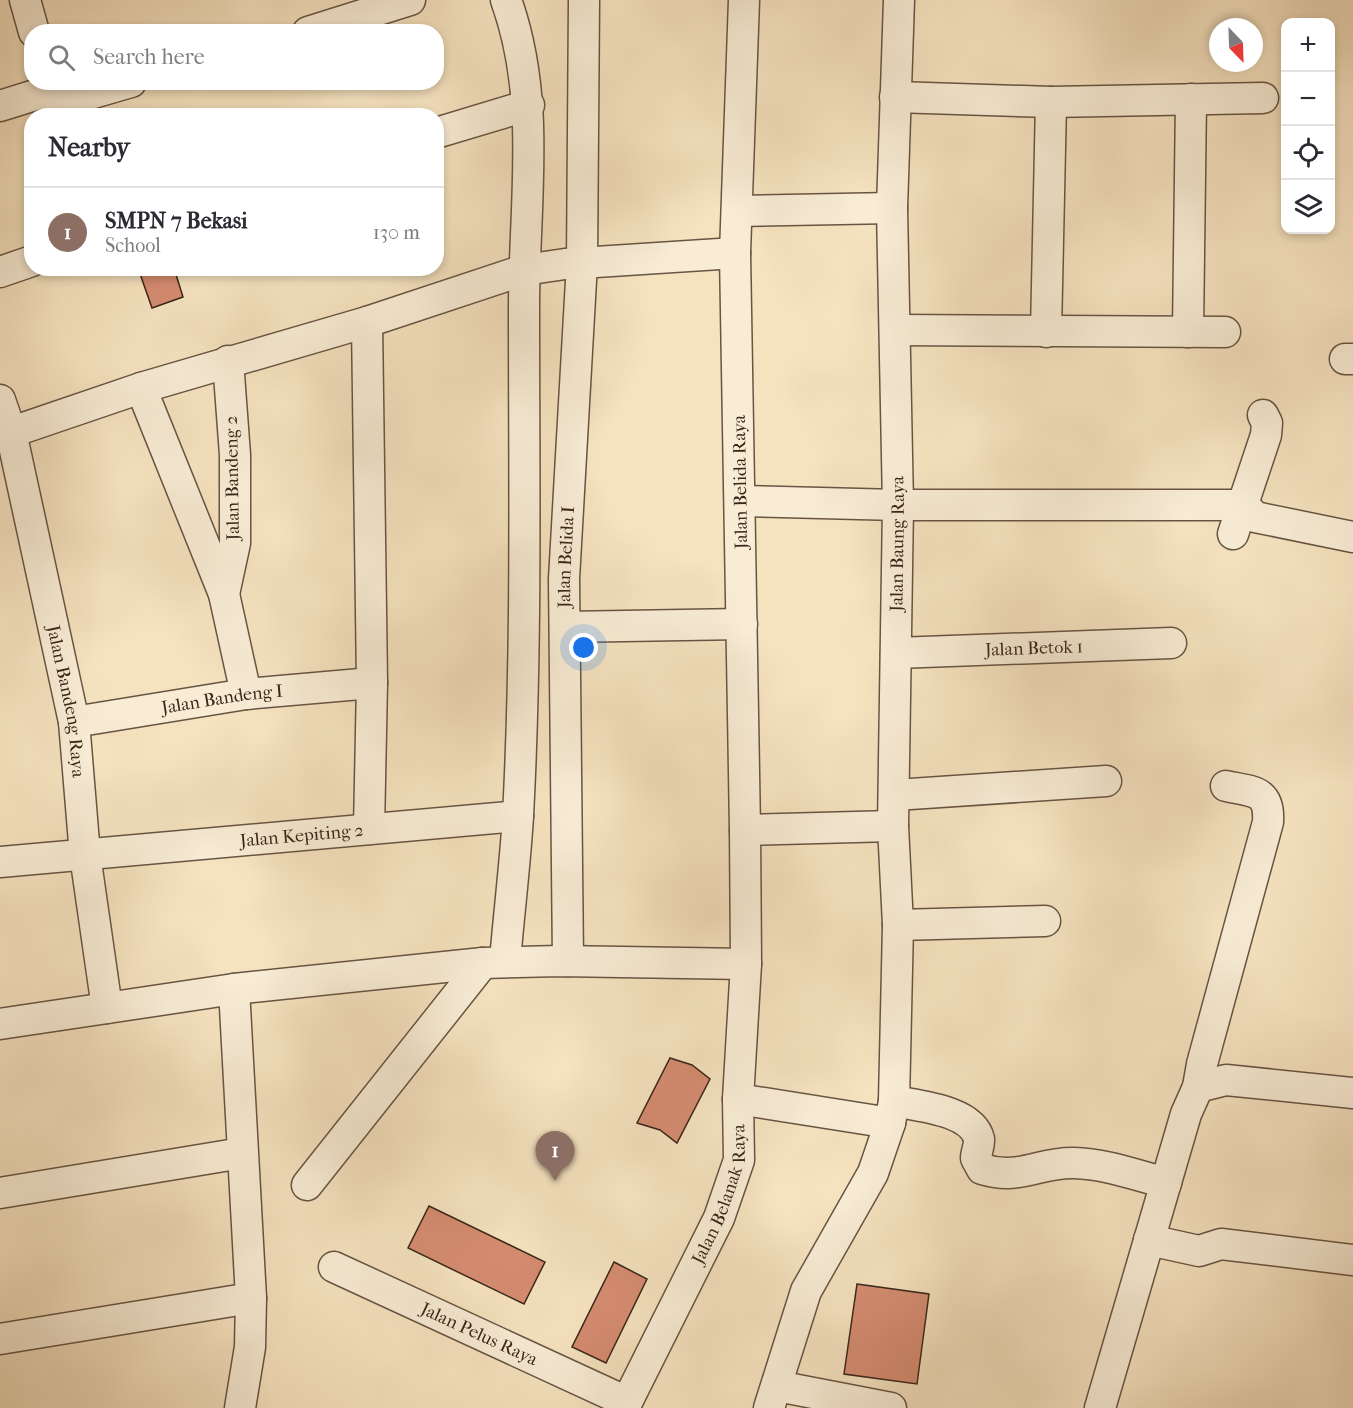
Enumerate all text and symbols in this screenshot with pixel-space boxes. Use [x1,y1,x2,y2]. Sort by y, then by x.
north arrow [1209,18,1263,72]
map controls [1281,18,1335,234]
button: + [1281,18,1335,72]
search box [24,24,444,90]
icon: search [45,41,78,74]
text: Search here [93,44,205,70]
button: − [1281,72,1335,126]
button: locate [1281,126,1335,180]
text: Nearby [48,132,130,163]
button: layers [1281,180,1335,234]
text: SMPN 7 Bekasi [105,208,248,234]
text: 1 [64,221,71,244]
text: 130 m [373,221,420,244]
text: School [105,234,161,257]
street label: Jalan Belida Raya [729,414,752,551]
street label: Jalan Bandeng 2 [221,416,244,542]
street label: Jalan Baung Raya [886,475,909,614]
street label: Jalan Belida I [554,506,579,610]
street label: Jalan Bandeng Raya [42,621,89,779]
your location [569,633,598,662]
street label: Jalan Betok 1 [983,636,1083,661]
street label: Jalan Bandeng I [158,681,284,719]
street label: Jalan Kepiting 2 [237,820,365,852]
street label: Jalan Belanak Raya [687,1123,750,1269]
pin: 1 [536,1132,574,1181]
street label: Jalan Pelus Raya [416,1298,541,1371]

